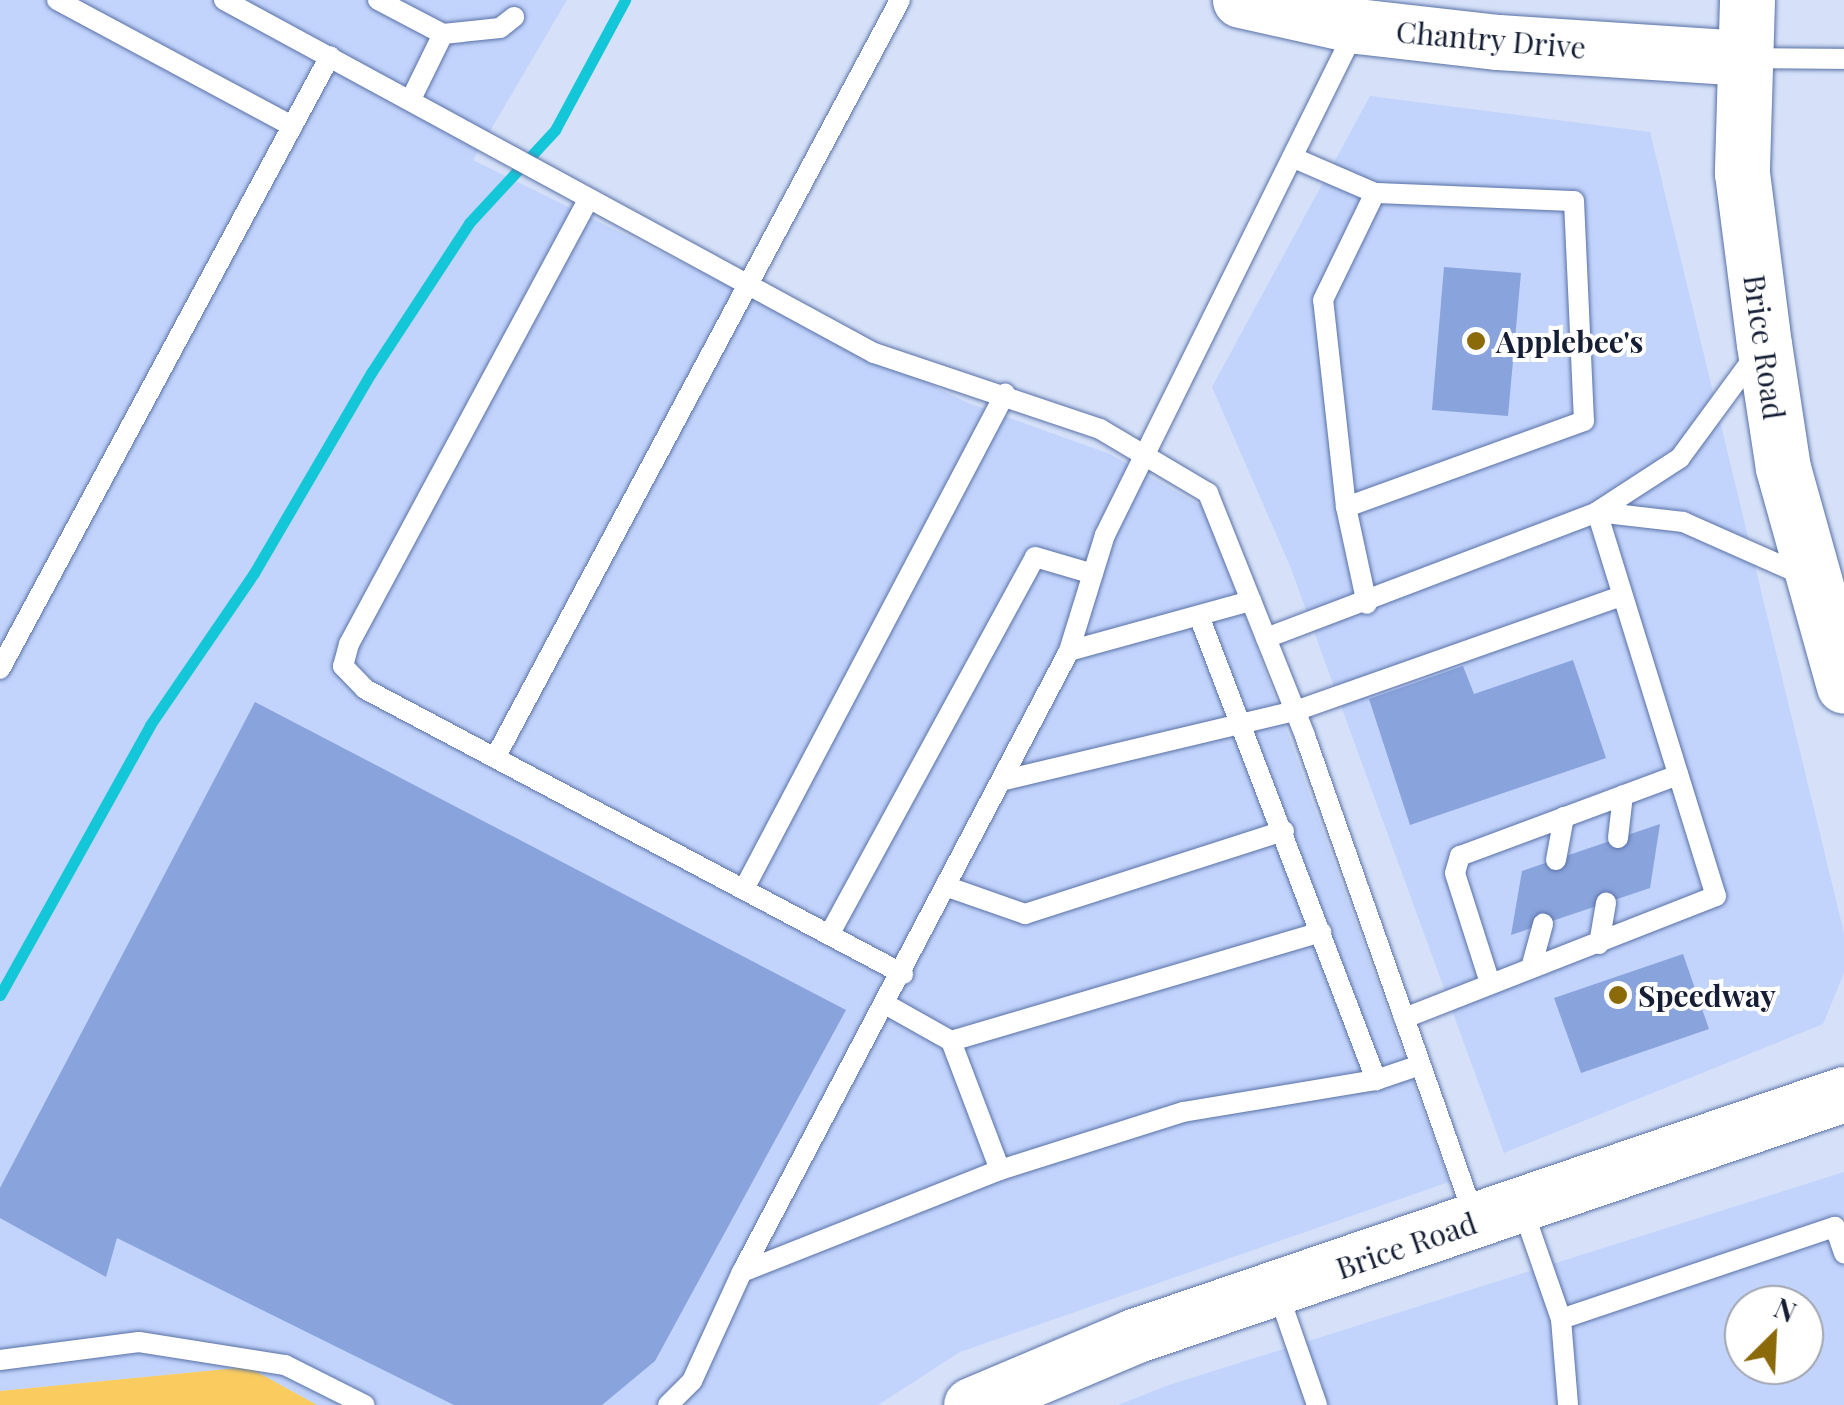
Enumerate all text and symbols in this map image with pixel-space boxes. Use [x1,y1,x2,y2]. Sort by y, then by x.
street label: Chantry Drive [1394,13,1588,65]
street label: Brice Road [1737,272,1793,422]
place label: Applebee's [1496,323,1643,359]
marker: Applebee's [1465,330,1487,352]
place label: Speedway [1638,977,1776,1013]
marker: Speedway [1607,984,1629,1006]
street label: Brice Road [1331,1204,1481,1286]
north arrow [1724,1285,1824,1385]
text: N [1769,1288,1802,1330]

